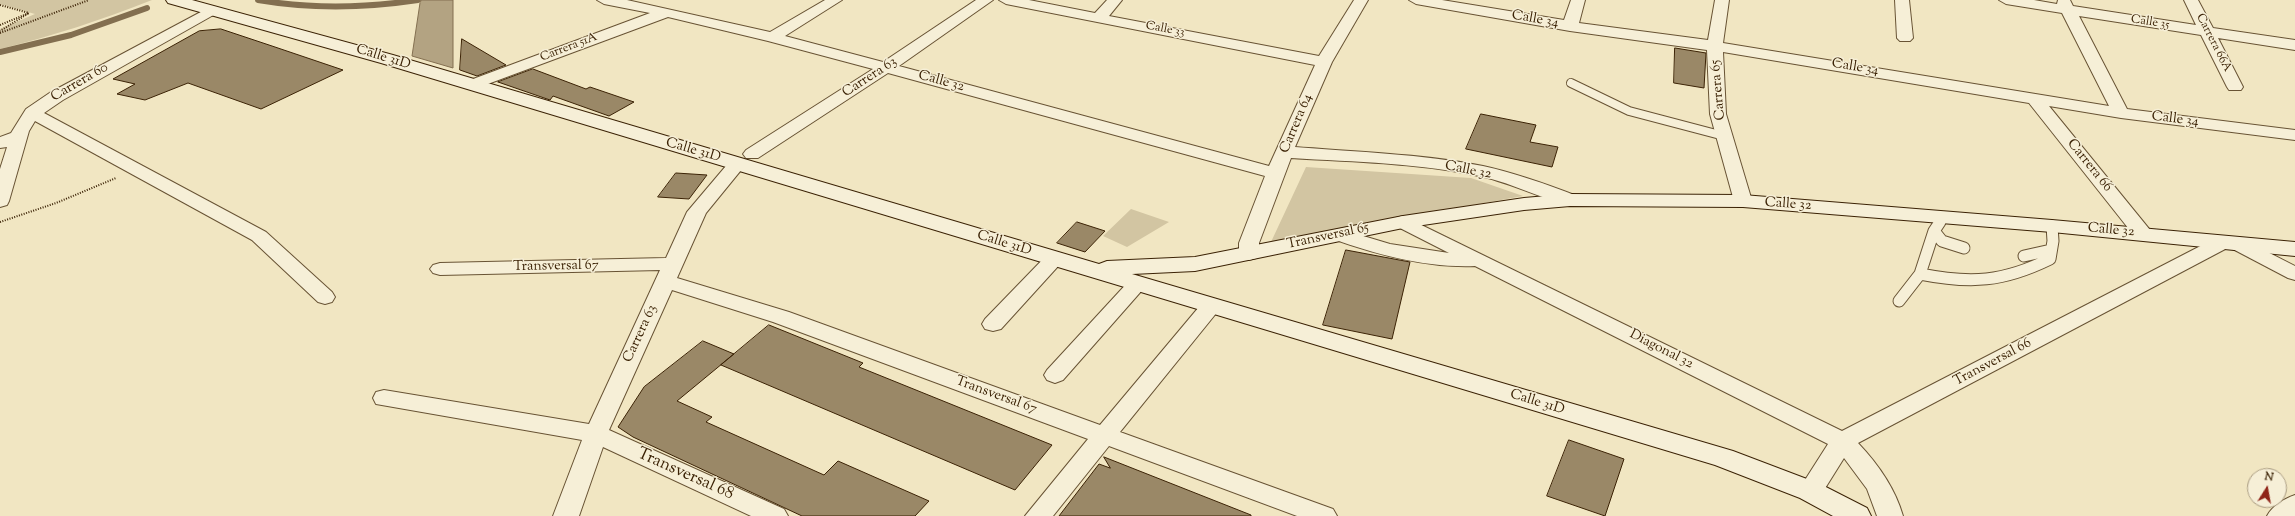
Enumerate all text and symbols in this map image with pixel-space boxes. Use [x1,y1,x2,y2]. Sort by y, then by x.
street label: Calle 34 [1510,8,1560,32]
street label: Carrera 66A [2192,11,2234,75]
street label: Calle 35 [2130,13,2170,33]
street label: Calle 33 [1144,19,1186,41]
street label: Carrera 51A [538,31,600,65]
street label: Calle 31D [354,42,412,74]
street label: Carrera 63 [840,54,900,102]
street label: Calle 34 [1830,56,1880,80]
street label: Carrera 65 [1708,59,1730,121]
street label: Carrera 60 [48,60,112,106]
street label: Calle 32 [916,68,966,96]
street label: Carrera 64 [1277,92,1317,156]
street label: Calle 34 [2150,109,2200,131]
street label: Calle 31D [664,135,722,167]
street label: Carrera 66 [2063,136,2115,196]
street label: Calle 32 [1443,158,1493,184]
street label: Calle 32 [1764,195,1812,215]
street label: Transversal 65 [1285,220,1371,254]
street label: Calle 32 [2087,221,2135,241]
street label: Calle 31D [975,228,1033,260]
street label: Transversal 67 [513,258,599,276]
street label: Carrera 63 [620,303,662,365]
street label: Diagonal 32 [1626,327,1696,373]
street label: Transversal 66 [1951,336,2035,390]
street label: Transversal 67 [953,373,1039,419]
street label: Calle 31D [1508,387,1566,419]
street label: Transversal 68 [633,445,737,505]
north arrow [2247,468,2287,508]
text: N [2263,469,2275,486]

